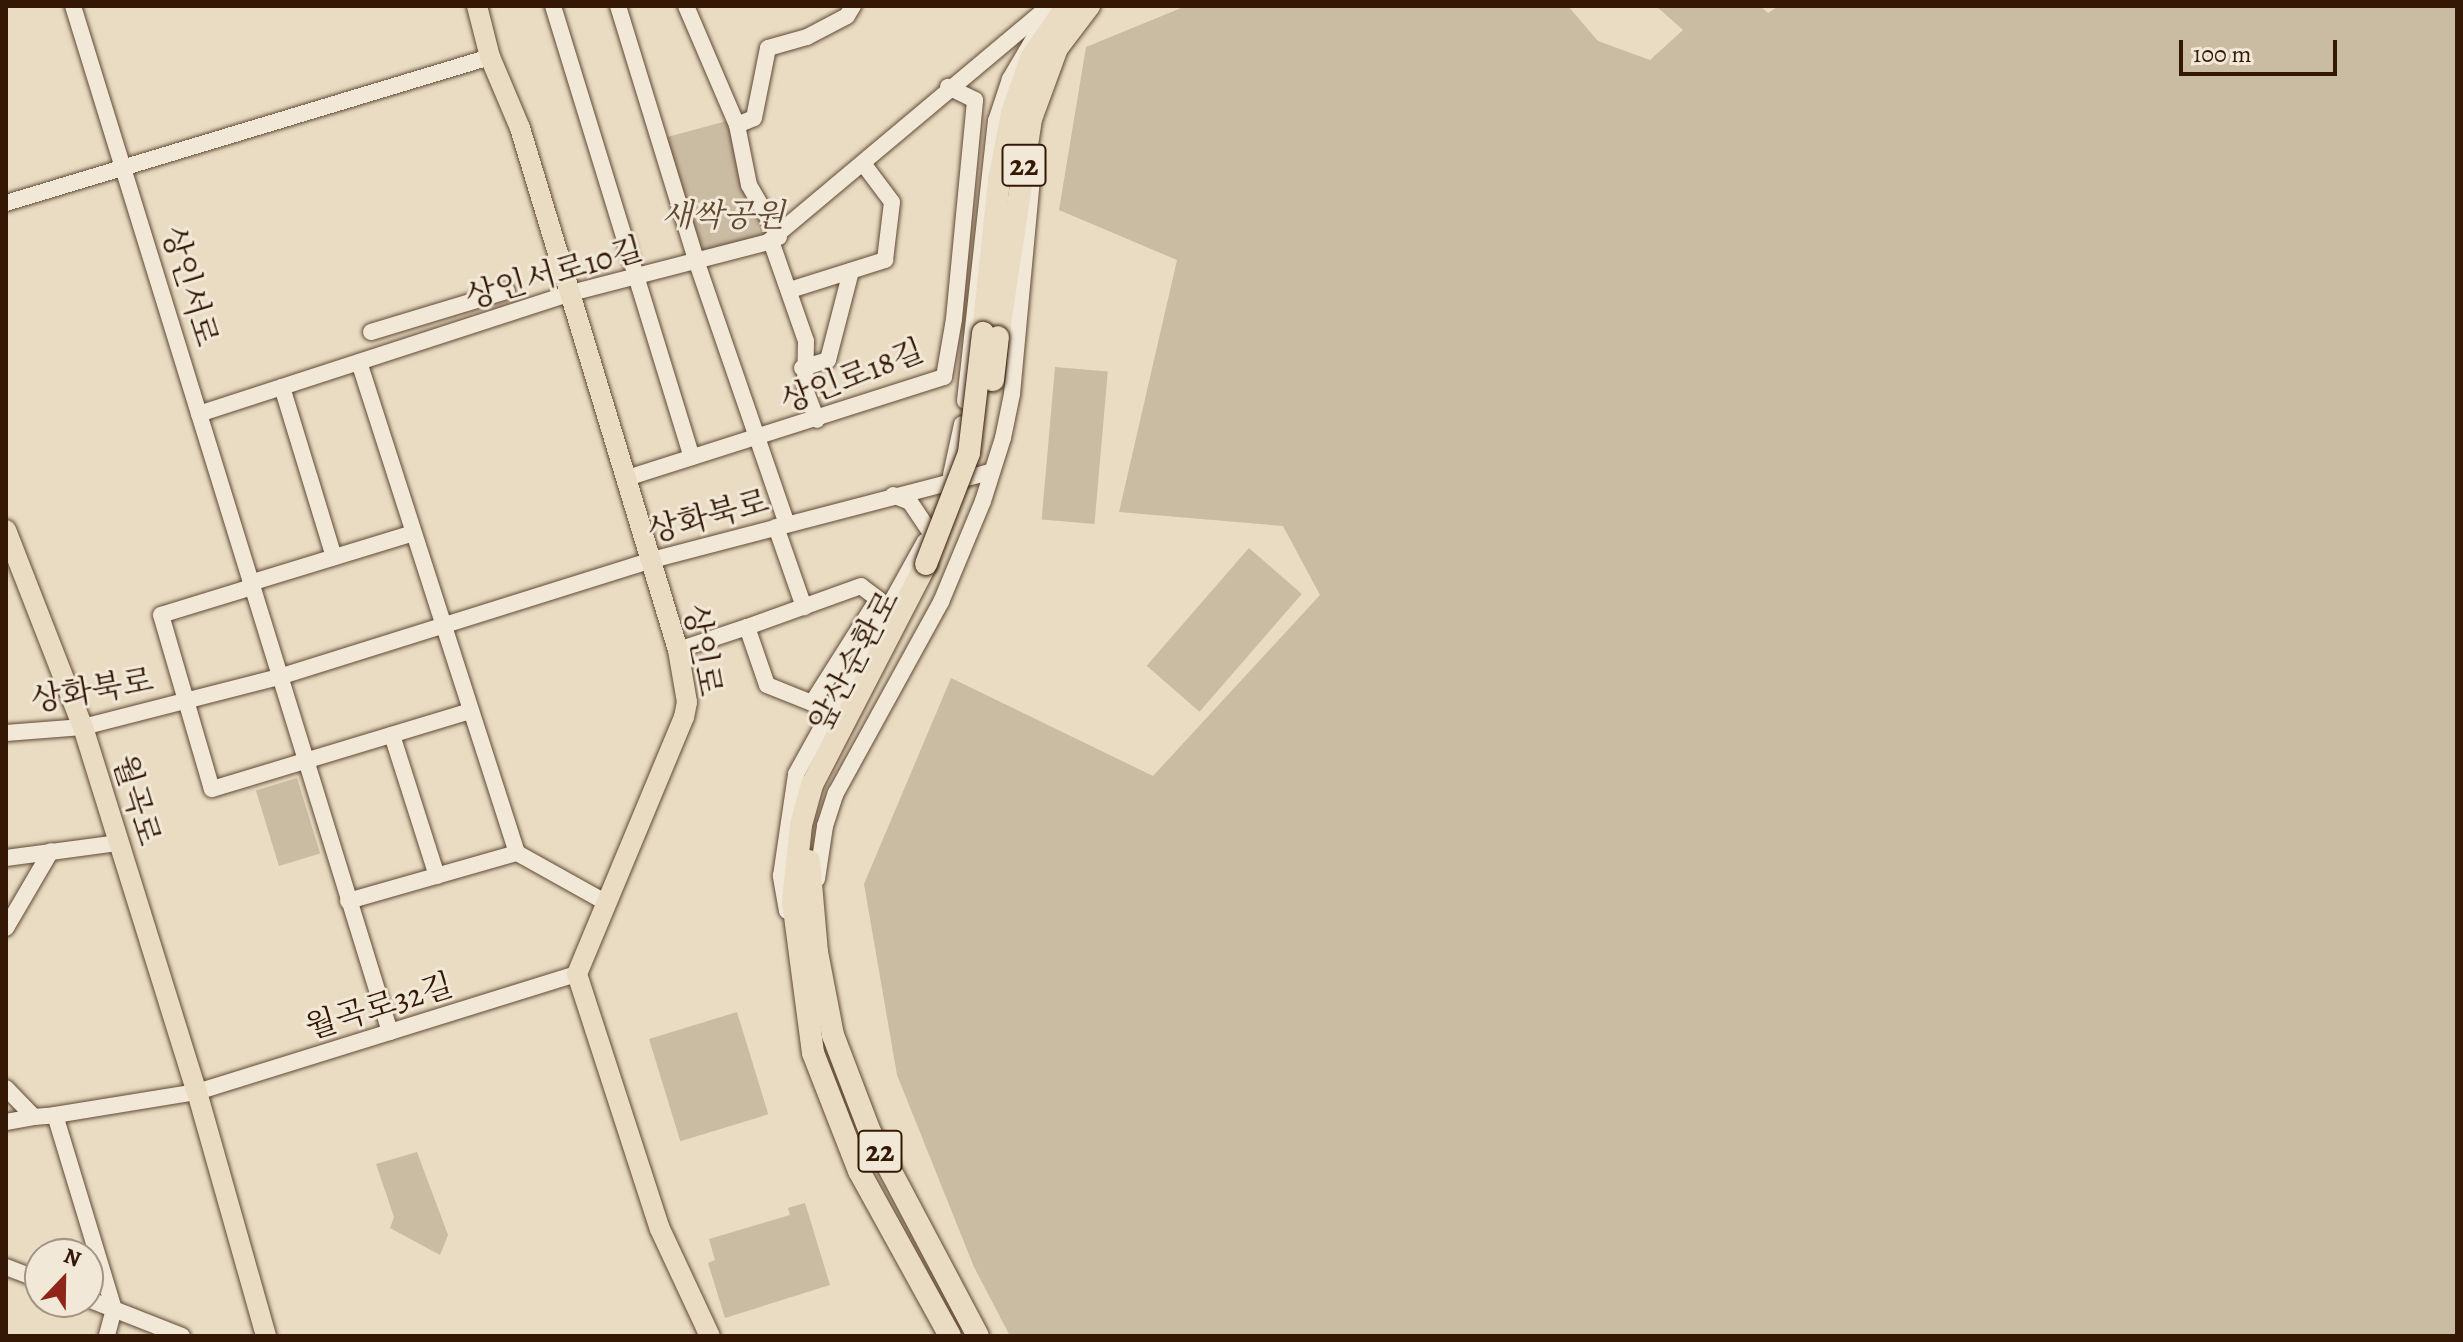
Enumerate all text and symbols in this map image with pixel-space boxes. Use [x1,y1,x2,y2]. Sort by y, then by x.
scale bar [2183,24,2341,74]
text: 100 m [2193,38,2252,70]
road number: 22 [1000,139,1048,191]
park label: 새싹공원 [661,196,785,234]
street label: 상인서로 [154,221,226,351]
street label: 상인서로10길 [461,229,647,317]
street label: 상인로18길 [775,331,929,421]
street label: 상화북로 [643,481,773,551]
street label: 앞산순환로 [801,584,907,738]
street label: 상인로 [676,601,730,699]
street label: 상화북로 [28,660,156,720]
street label: 월곡로 [105,750,169,850]
street label: 월곡로32길 [301,965,457,1047]
road number: 22 [856,1125,904,1177]
north arrow [24,1238,104,1318]
text: N [59,1241,85,1275]

